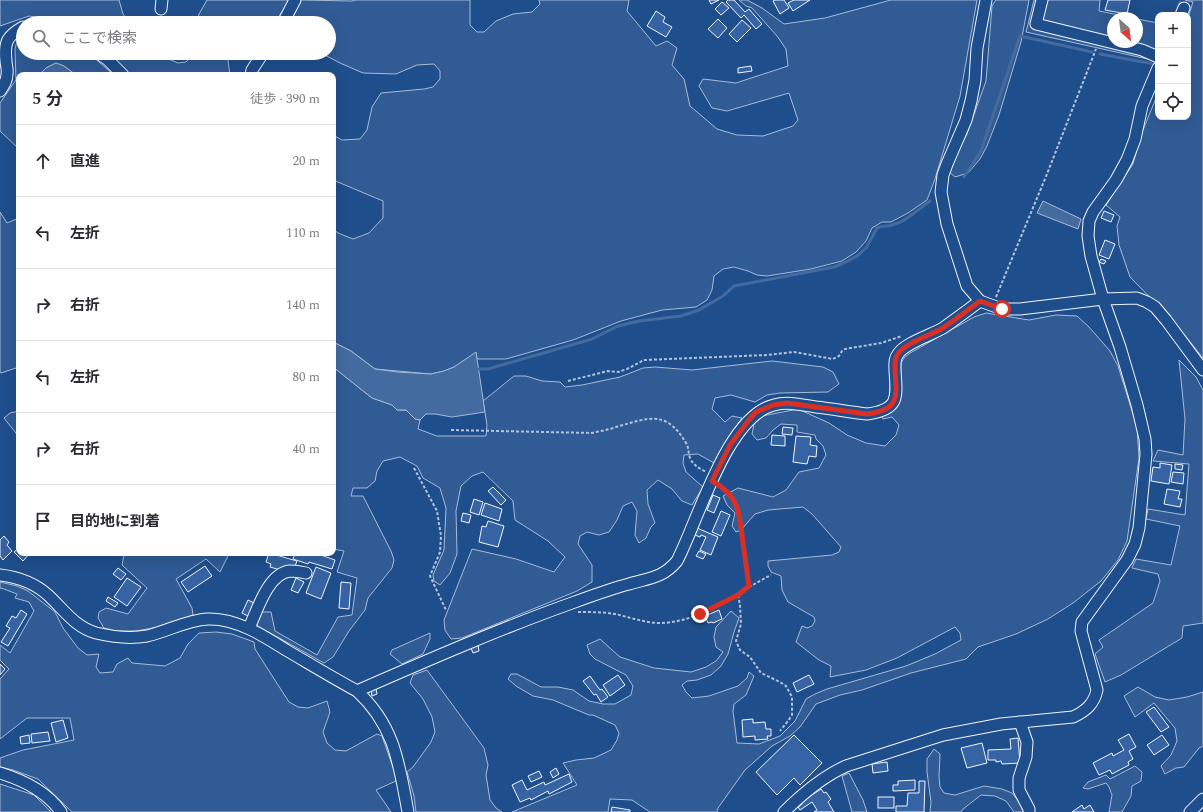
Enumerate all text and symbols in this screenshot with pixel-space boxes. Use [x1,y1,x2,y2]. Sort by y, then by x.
north arrow [1107,12,1143,48]
map controls [1155,12,1191,120]
button: + [1155,12,1191,48]
search box [16,16,336,60]
icon: search [30,27,52,49]
text: ここで検索 [62,27,137,50]
button: − [1155,48,1191,84]
button: locate [1155,84,1191,120]
text: 5 分 [32,86,63,112]
text: 徒歩 · 390 m [250,89,320,109]
icon: ahead [32,150,54,172]
text: 直進 [70,150,100,173]
text: 20 m [293,151,320,171]
icon: left [32,222,54,244]
text: 左折 [70,222,100,245]
text: 110 m [286,223,320,243]
icon: right [32,294,54,316]
text: 右折 [70,294,100,317]
text: 140 m [286,295,320,315]
route start [993,300,1011,318]
icon: left [32,366,54,388]
text: 左折 [70,366,100,389]
text: 80 m [293,367,320,387]
icon: right [32,438,54,460]
text: 右折 [70,438,100,461]
text: 40 m [293,439,320,459]
icon: arrive [32,510,54,532]
text: 目的地に到着 [70,510,160,533]
route end [691,605,709,623]

